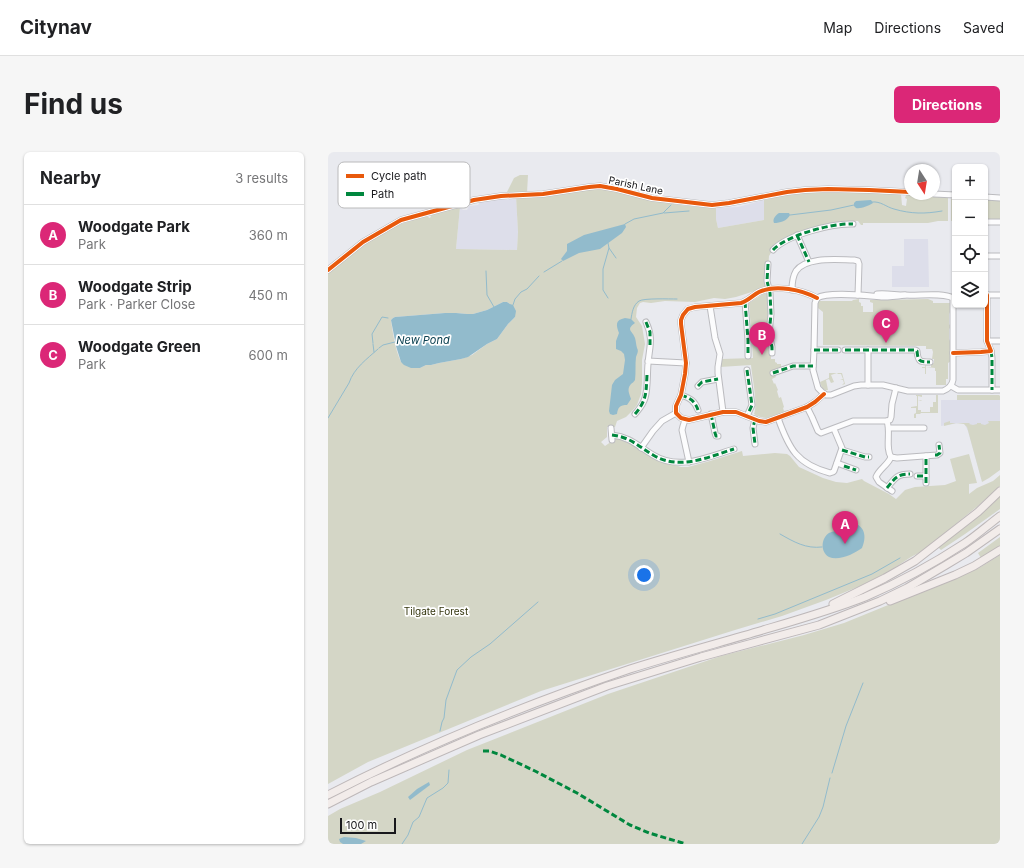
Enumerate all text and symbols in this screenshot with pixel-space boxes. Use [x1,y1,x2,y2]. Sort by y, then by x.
text: Citynav [20,16,92,39]
text: Map [823,19,852,36]
text: Directions [874,19,941,36]
text: Saved [963,19,1004,36]
button: Directions [894,86,1000,123]
text: Find us [24,87,123,121]
legend [338,162,470,208]
north arrow [904,164,940,200]
map controls [952,164,988,308]
button: + [952,164,988,200]
text: Nearby [40,168,101,188]
text: Cycle path [371,169,427,183]
text: 3 results [235,170,288,186]
street label: Parish Lane [608,173,664,197]
text: Path [371,187,394,201]
button: − [952,200,988,236]
text: Woodgate Park [78,217,190,236]
text: A [48,227,58,243]
text: 360 m [249,227,288,243]
text: Park [78,236,106,252]
button: locate [952,236,988,272]
button: layers [952,272,988,308]
text: Woodgate Strip [78,277,192,296]
text: B [49,287,57,303]
text: 450 m [248,287,288,303]
text: Park · Parker Close [78,296,195,312]
pin: C [873,310,899,343]
pin: B [749,322,775,355]
water label: New Pond [396,333,450,347]
text: Woodgate Green [78,337,201,356]
text: C [48,347,58,363]
text: 600 m [248,347,288,363]
text: Park [78,356,106,372]
pin: A [832,511,858,544]
your location [634,565,654,585]
park label: Tilgate Forest [404,605,469,617]
scale bar [340,816,396,835]
text: 100 m [346,818,377,832]

